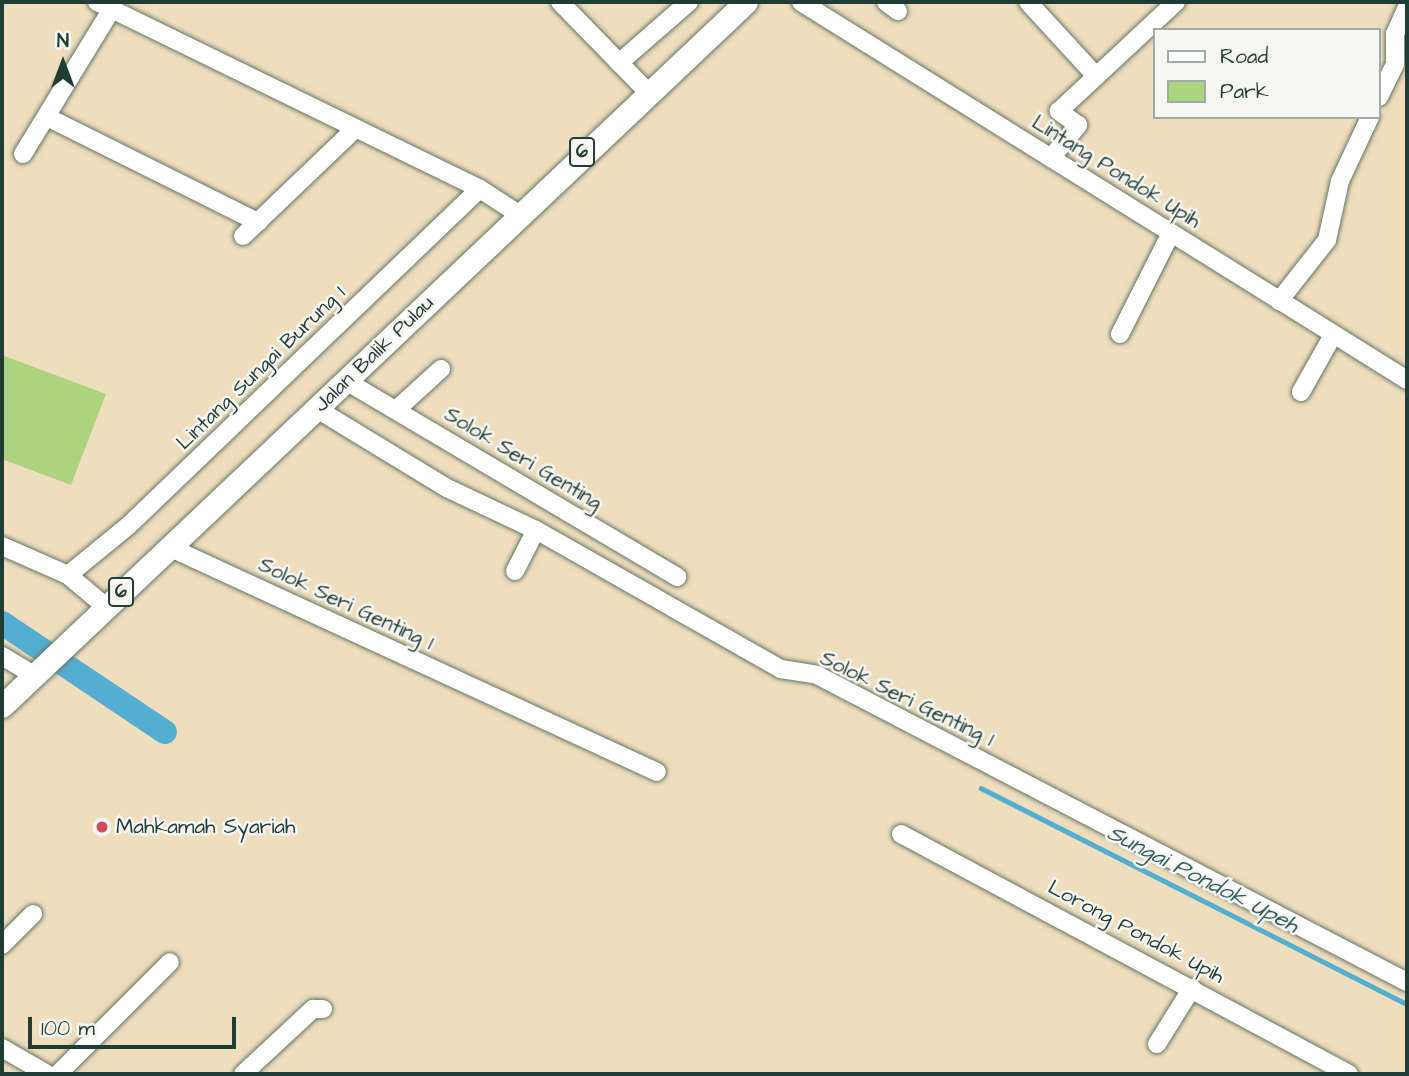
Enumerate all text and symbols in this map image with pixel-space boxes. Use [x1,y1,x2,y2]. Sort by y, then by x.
north arrow [28,28,98,98]
text: N [57,28,69,55]
legend [1154,28,1381,119]
text: Road [1220,42,1268,71]
text: Park [1220,77,1269,106]
street label: Lintang Pondok Upih [1027,110,1205,234]
road number: 6 [568,136,596,168]
street label: Lintang Sungai Burung 1 [171,281,351,455]
street label: Jalan Balik Pulau [309,290,439,418]
street label: Solok Seri Genting [440,402,606,516]
street label: Solok Seri Genting 1 [254,552,438,656]
road number: 6 [107,576,135,608]
street label: Solok Seri Genting 1 [816,646,998,752]
place label: Mahkamah Syariah [116,814,295,840]
marker: Mahkamah Syariah [94,819,110,835]
water label: Sungai Pondok Upeh [1103,819,1303,939]
street label: Lorong Pondok Upih [1043,875,1229,989]
scale bar [32,1002,240,1046]
text: 100 m [41,1014,95,1043]

